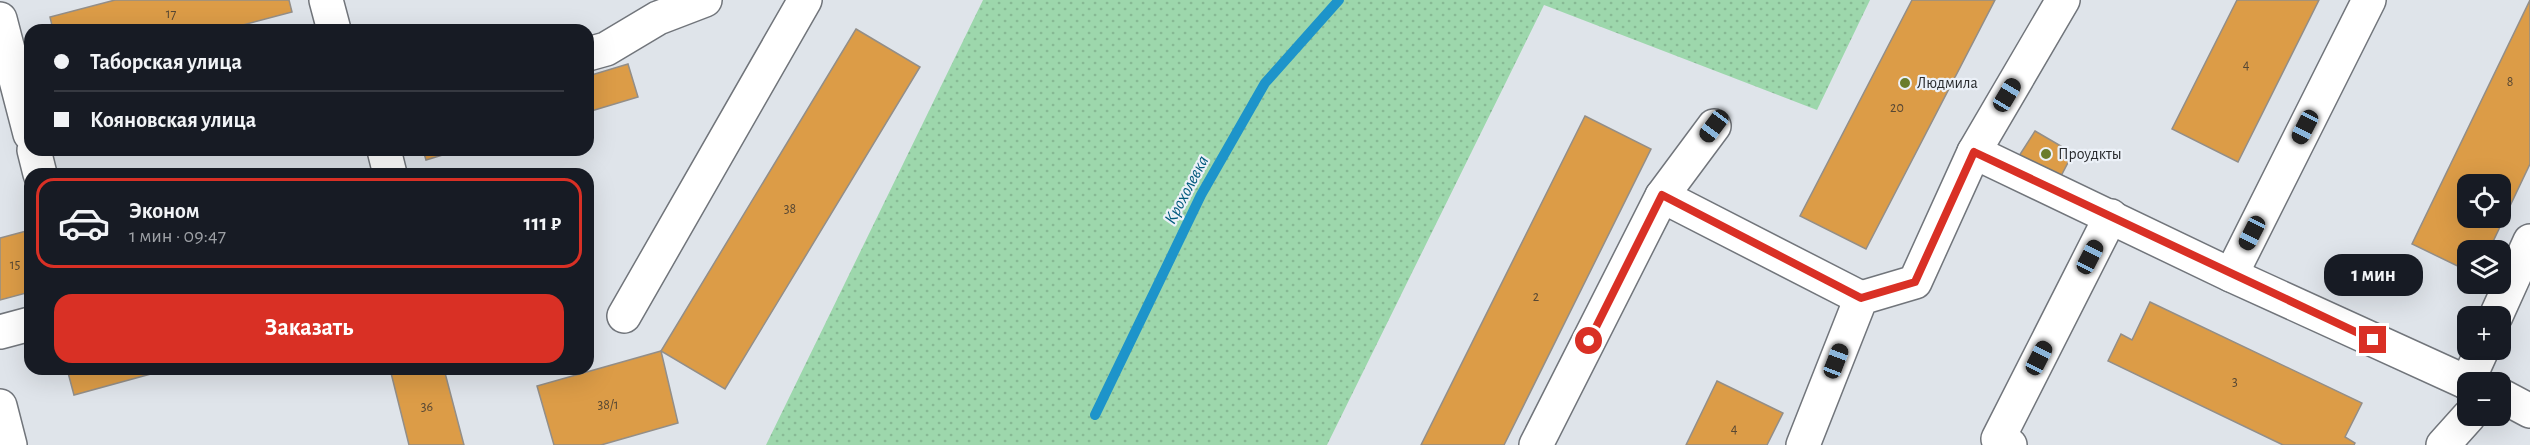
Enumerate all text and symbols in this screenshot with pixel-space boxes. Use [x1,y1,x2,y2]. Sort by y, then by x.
house number: 17 [166,7,176,21]
text: Таборская улица [90,51,242,73]
house number: 4 [2243,58,2250,72]
place label: Людмила [1917,75,1978,91]
car [1990,75,2024,115]
house number: 8 [2507,75,2513,89]
marker: Людмила [1898,76,1912,90]
house number: 20 [1890,101,1904,115]
car [1696,106,1732,146]
car [2289,107,2321,147]
text: Кояновская улица [90,109,256,131]
place label: Проудкты [2058,146,2122,163]
marker: Проудкты [2039,147,2053,161]
water label: Крохолевка [1162,153,1212,227]
map controls [2457,174,2511,426]
button: locate [2457,174,2511,228]
icon: car [57,196,111,250]
text: Эконом [129,200,200,222]
house number: 38 [784,202,796,216]
text: 111 ₽ [524,212,561,234]
car [2236,213,2268,253]
text: 1 мин · 09:47 [129,226,226,246]
car [2074,237,2106,277]
button: layers [2457,240,2511,294]
callout: 1 мин [2324,253,2422,295]
house number: 15 [10,258,20,272]
text: 1 мин [2351,265,2396,285]
house number: 2 [1533,290,1539,304]
button: Заказать [54,294,564,363]
button: + [2457,306,2511,360]
route end [2359,326,2386,353]
route start [1575,327,1602,354]
car [2023,338,2055,378]
car [1821,341,1851,381]
button: − [2457,372,2511,426]
house number: 3 [2232,375,2238,389]
house number: 38/1 [597,398,619,412]
house number: 36 [421,400,433,414]
house number: 4 [1731,422,1738,436]

